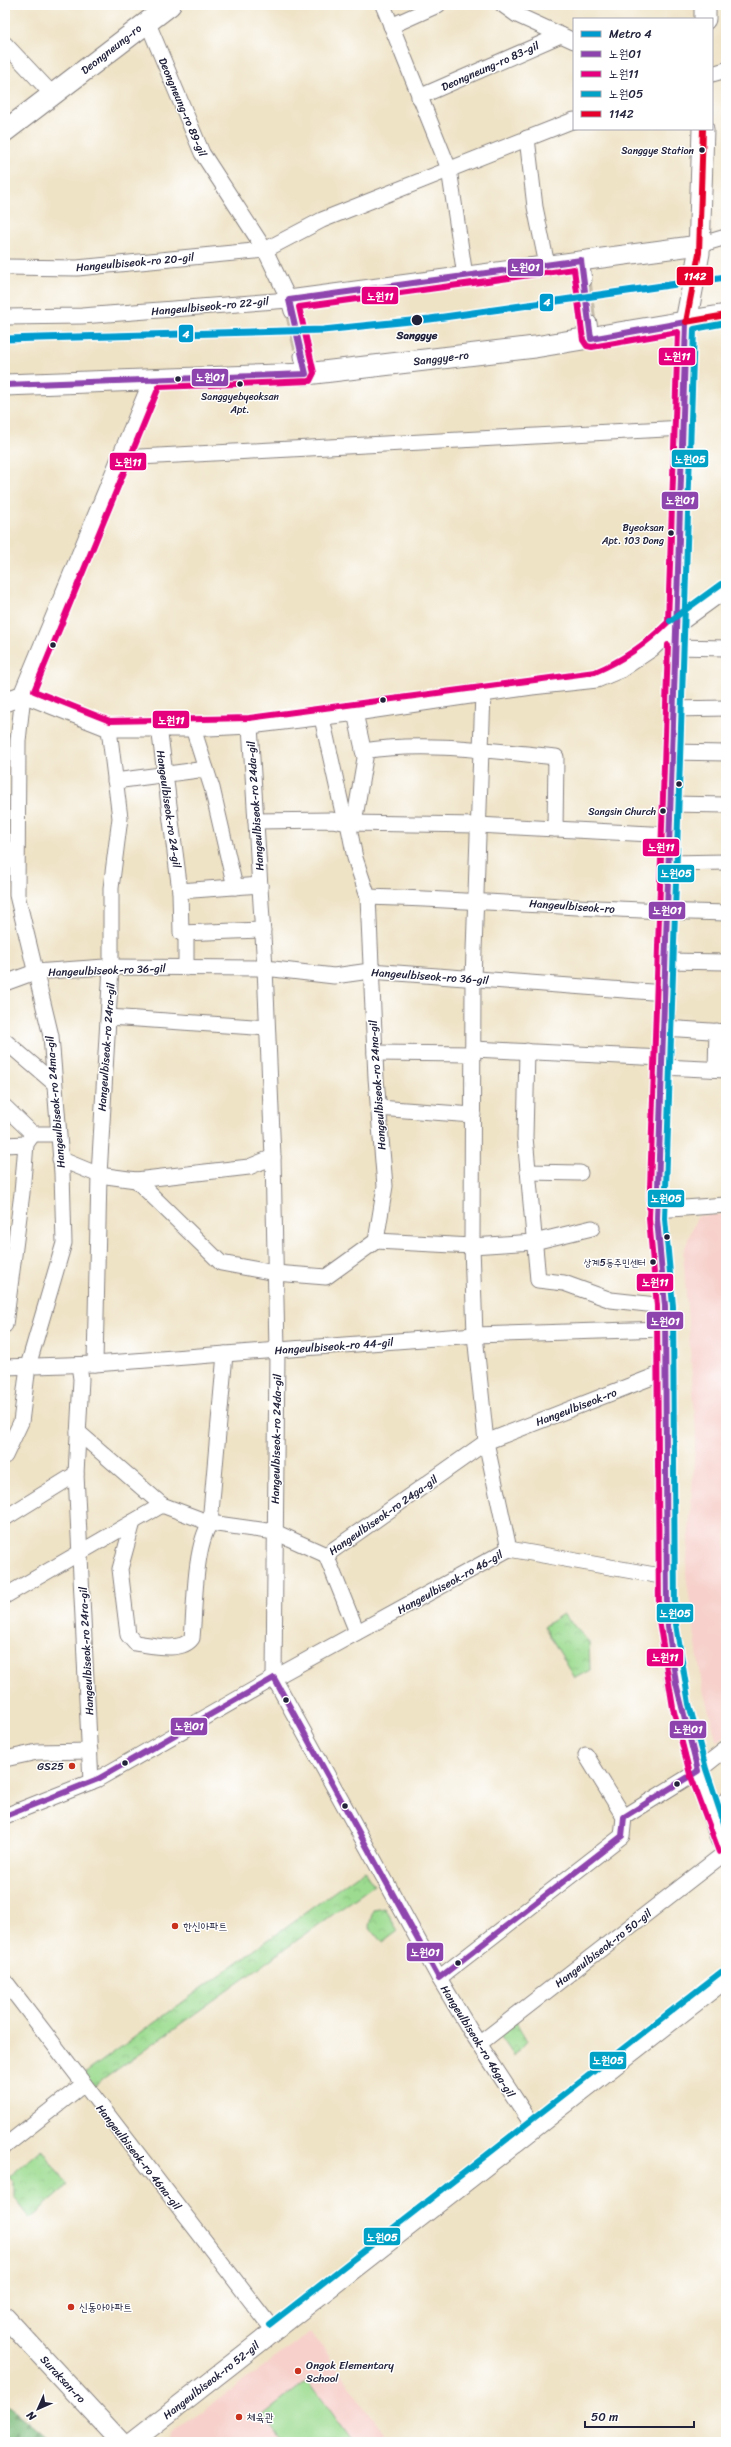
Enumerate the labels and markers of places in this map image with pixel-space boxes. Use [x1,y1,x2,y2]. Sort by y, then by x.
place label: Sanggye Station [621,142,695,160]
marker: Sanggye Station [697,145,707,155]
marker: Sanggye [410,313,424,327]
place label: Sanggye [396,326,438,345]
unlabelled marker [173,374,183,384]
marker: Sanggyebyeoksan Apt. [235,379,245,389]
place label: Sanggyebyeoksan Apt. [201,388,279,419]
place label: Byeoksan Apt. 103 Dong [601,519,665,550]
marker: Byeoksan Apt. 103 Dong [666,528,676,538]
unlabelled marker [48,640,58,650]
unlabelled marker [378,695,388,705]
unlabelled marker [674,779,684,789]
place label: Sangsin Church [588,803,656,821]
marker: Sangsin Church [658,806,668,816]
unlabelled marker [662,1232,672,1242]
place label: 상계5동주민센터 [584,1254,646,1272]
marker: 상계5동주민센터 [648,1257,658,1267]
unlabelled marker [281,1695,291,1705]
place label: GS25 [37,1757,64,1776]
unlabelled marker [120,1758,130,1768]
marker: GS25 [67,1761,77,1771]
unlabelled marker [672,1779,682,1789]
unlabelled marker [340,1801,350,1811]
place label: 한신아파트 [183,1917,227,1936]
marker: 한신아파트 [170,1921,180,1931]
unlabelled marker [453,1958,463,1968]
place label: 신동아아파트 [79,2298,132,2317]
marker: 신동아아파트 [66,2302,76,2312]
place label: Ongok Elementary School [306,2356,394,2388]
marker: Ongok Elementary School [293,2366,303,2376]
place label: 체육관 [247,2408,274,2427]
marker: 체육관 [234,2412,244,2422]

